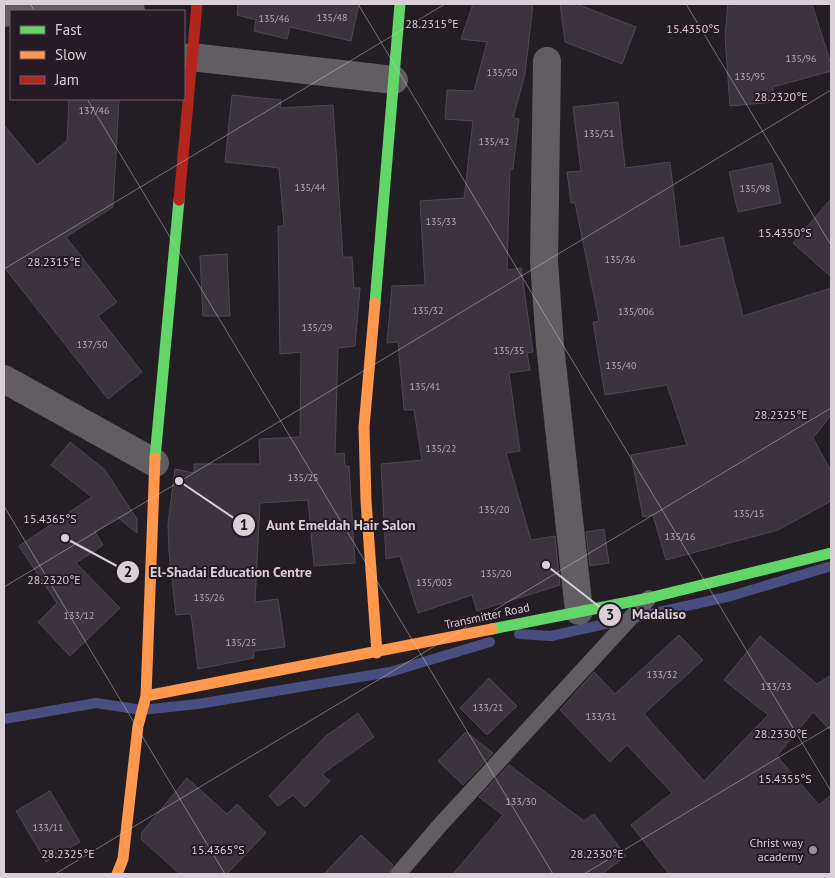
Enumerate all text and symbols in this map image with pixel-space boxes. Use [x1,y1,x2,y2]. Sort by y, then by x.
legend [10,10,185,100]
house number: 135/48 [317,11,347,24]
house number: 135/46 [259,12,289,25]
text: 28.2315°E [405,16,459,31]
text: Fast [55,20,82,39]
text: 15.4350°S [666,21,720,36]
text: Slow [55,45,86,64]
house number: 135/96 [786,52,816,65]
house number: 135/50 [487,66,518,79]
text: Jam [54,70,79,89]
house number: 135/95 [735,70,765,83]
text: 28.2320°E [754,89,808,104]
house number: 137/46 [79,104,109,117]
house number: 135/51 [584,127,614,140]
house number: 135/42 [479,135,509,148]
house number: 135/44 [295,181,326,194]
house number: 135/98 [740,182,770,195]
house number: 135/33 [426,215,456,228]
text: 15.4350°S [758,225,812,240]
house number: 135/36 [605,253,635,266]
text: 28.2315°E [27,254,81,269]
house number: 135/32 [413,304,443,317]
house number: 135/006 [618,305,654,318]
house number: 135/29 [302,321,332,334]
house number: 137/50 [77,338,108,351]
house number: 135/35 [494,344,524,357]
house number: 135/40 [606,359,637,372]
house number: 135/41 [410,380,440,393]
text: 28.2325°E [754,407,808,422]
house number: 135/22 [426,442,456,455]
house number: 135/25 [288,471,318,484]
house number: 135/20 [479,503,510,516]
house number: 135/15 [734,507,764,520]
text: 15.4365°S [23,511,77,526]
callout: Aunt Emeldah Hair Salon [231,511,425,540]
text: 1 [240,515,248,534]
text: Aunt Emeldah Hair Salon [266,516,416,534]
house number: 135/16 [665,530,695,543]
callout: El-Shadai Education Centre [115,557,322,586]
text: 2 [124,562,132,581]
text: El-Shadai Education Centre [150,563,312,581]
house number: 135/20 [481,567,512,580]
text: 28.2320°E [27,572,81,587]
house number: 135/003 [416,576,452,589]
house number: 135/26 [194,591,224,604]
street label: Transmitter Road [443,599,531,632]
callout: Madaliso [597,600,696,629]
text: 3 [606,605,614,624]
text: Madaliso [632,605,686,623]
house number: 133/12 [64,609,94,622]
house number: 135/25 [226,636,256,649]
house number: 133/32 [647,668,677,681]
house number: 133/33 [761,680,791,693]
house number: 133/21 [473,701,503,714]
house number: 133/31 [586,710,616,723]
text: 28.2330°E [754,726,808,741]
text: 15.4355°S [758,771,812,786]
house number: 133/30 [506,795,537,808]
house number: 133/11 [33,821,63,834]
place label: Christ way academy [750,835,803,864]
text: 15.4365°S [191,842,245,857]
marker: Christ way academy [807,844,819,856]
text: 28.2325°E [41,846,95,861]
text: 28.2330°E [570,846,624,861]

